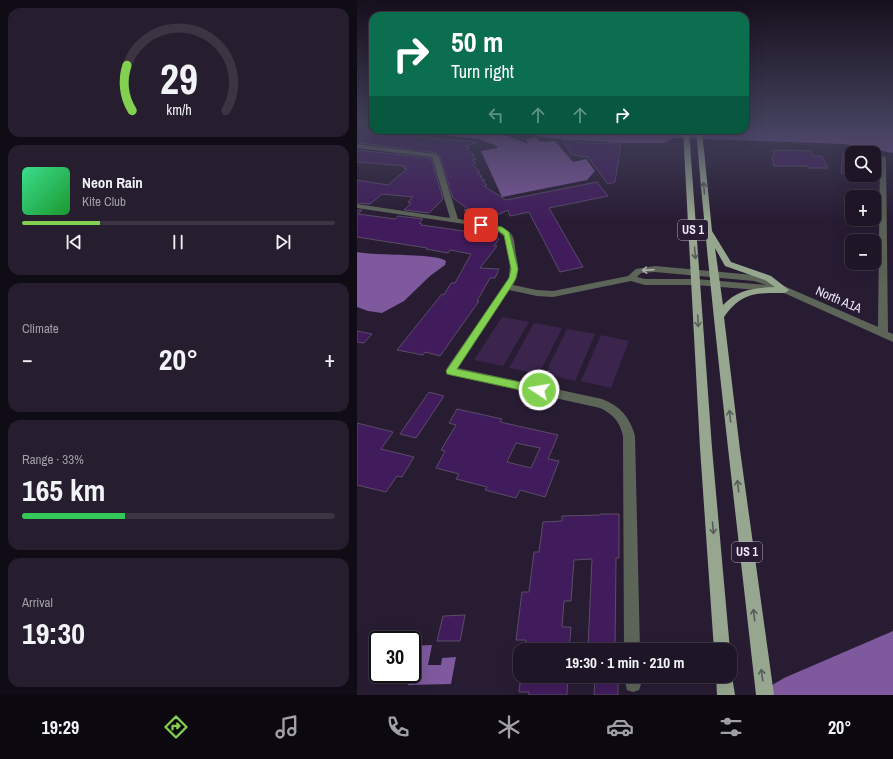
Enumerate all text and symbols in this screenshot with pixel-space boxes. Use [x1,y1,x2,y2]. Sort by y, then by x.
text: 50 m [451,23,503,61]
icon: right [385,28,437,80]
text: 29 [160,51,197,107]
text: Turn right [451,59,514,84]
text: km/h [166,99,191,118]
icon: left [485,104,507,126]
icon: ahead [527,104,549,126]
icon: ahead [569,104,591,126]
icon: right [611,104,633,126]
map controls [845,146,881,270]
button: search [845,146,881,182]
text: Neon Rain [82,172,143,193]
one-way arrow [701,182,708,195]
button: + [845,190,881,226]
text: Kite Club [82,193,126,210]
pin [464,208,498,242]
icon: arrive [470,214,492,236]
road number: US 1 [678,220,708,240]
icon: previous [63,231,85,253]
icon: pause [167,231,189,253]
icon: next [272,231,294,253]
button: − [845,234,881,270]
one-way arrow [691,246,698,259]
one-way arrow [642,266,655,273]
street label: North A1A [813,282,865,317]
one-way arrow [695,314,702,327]
text: Climate [22,320,59,337]
text: 20° [159,339,198,379]
text: − [22,344,33,374]
text: + [324,344,335,374]
position arrow [518,369,560,411]
one-way arrow [726,410,734,423]
text: Range · 33% [22,451,84,468]
text: 165 km [22,470,105,510]
one-way arrow [735,480,742,493]
one-way arrow [709,521,716,534]
road number: US 1 [732,542,762,562]
text: Arrival [22,594,53,611]
one-way arrow [751,609,758,622]
text: 19:30 [22,613,85,653]
speed limit sign: 30 [369,631,421,683]
text: 19:30 · 1 min · 210 m [566,652,684,673]
one-way arrow [758,668,766,681]
icon: directions [162,713,190,741]
icon: music [273,713,301,741]
icon: phone [384,713,412,741]
icon: climate [495,713,523,741]
icon: car [606,713,634,741]
icon: filters [717,713,745,741]
text: 19:29 [41,715,79,740]
text: 20° [828,715,852,740]

